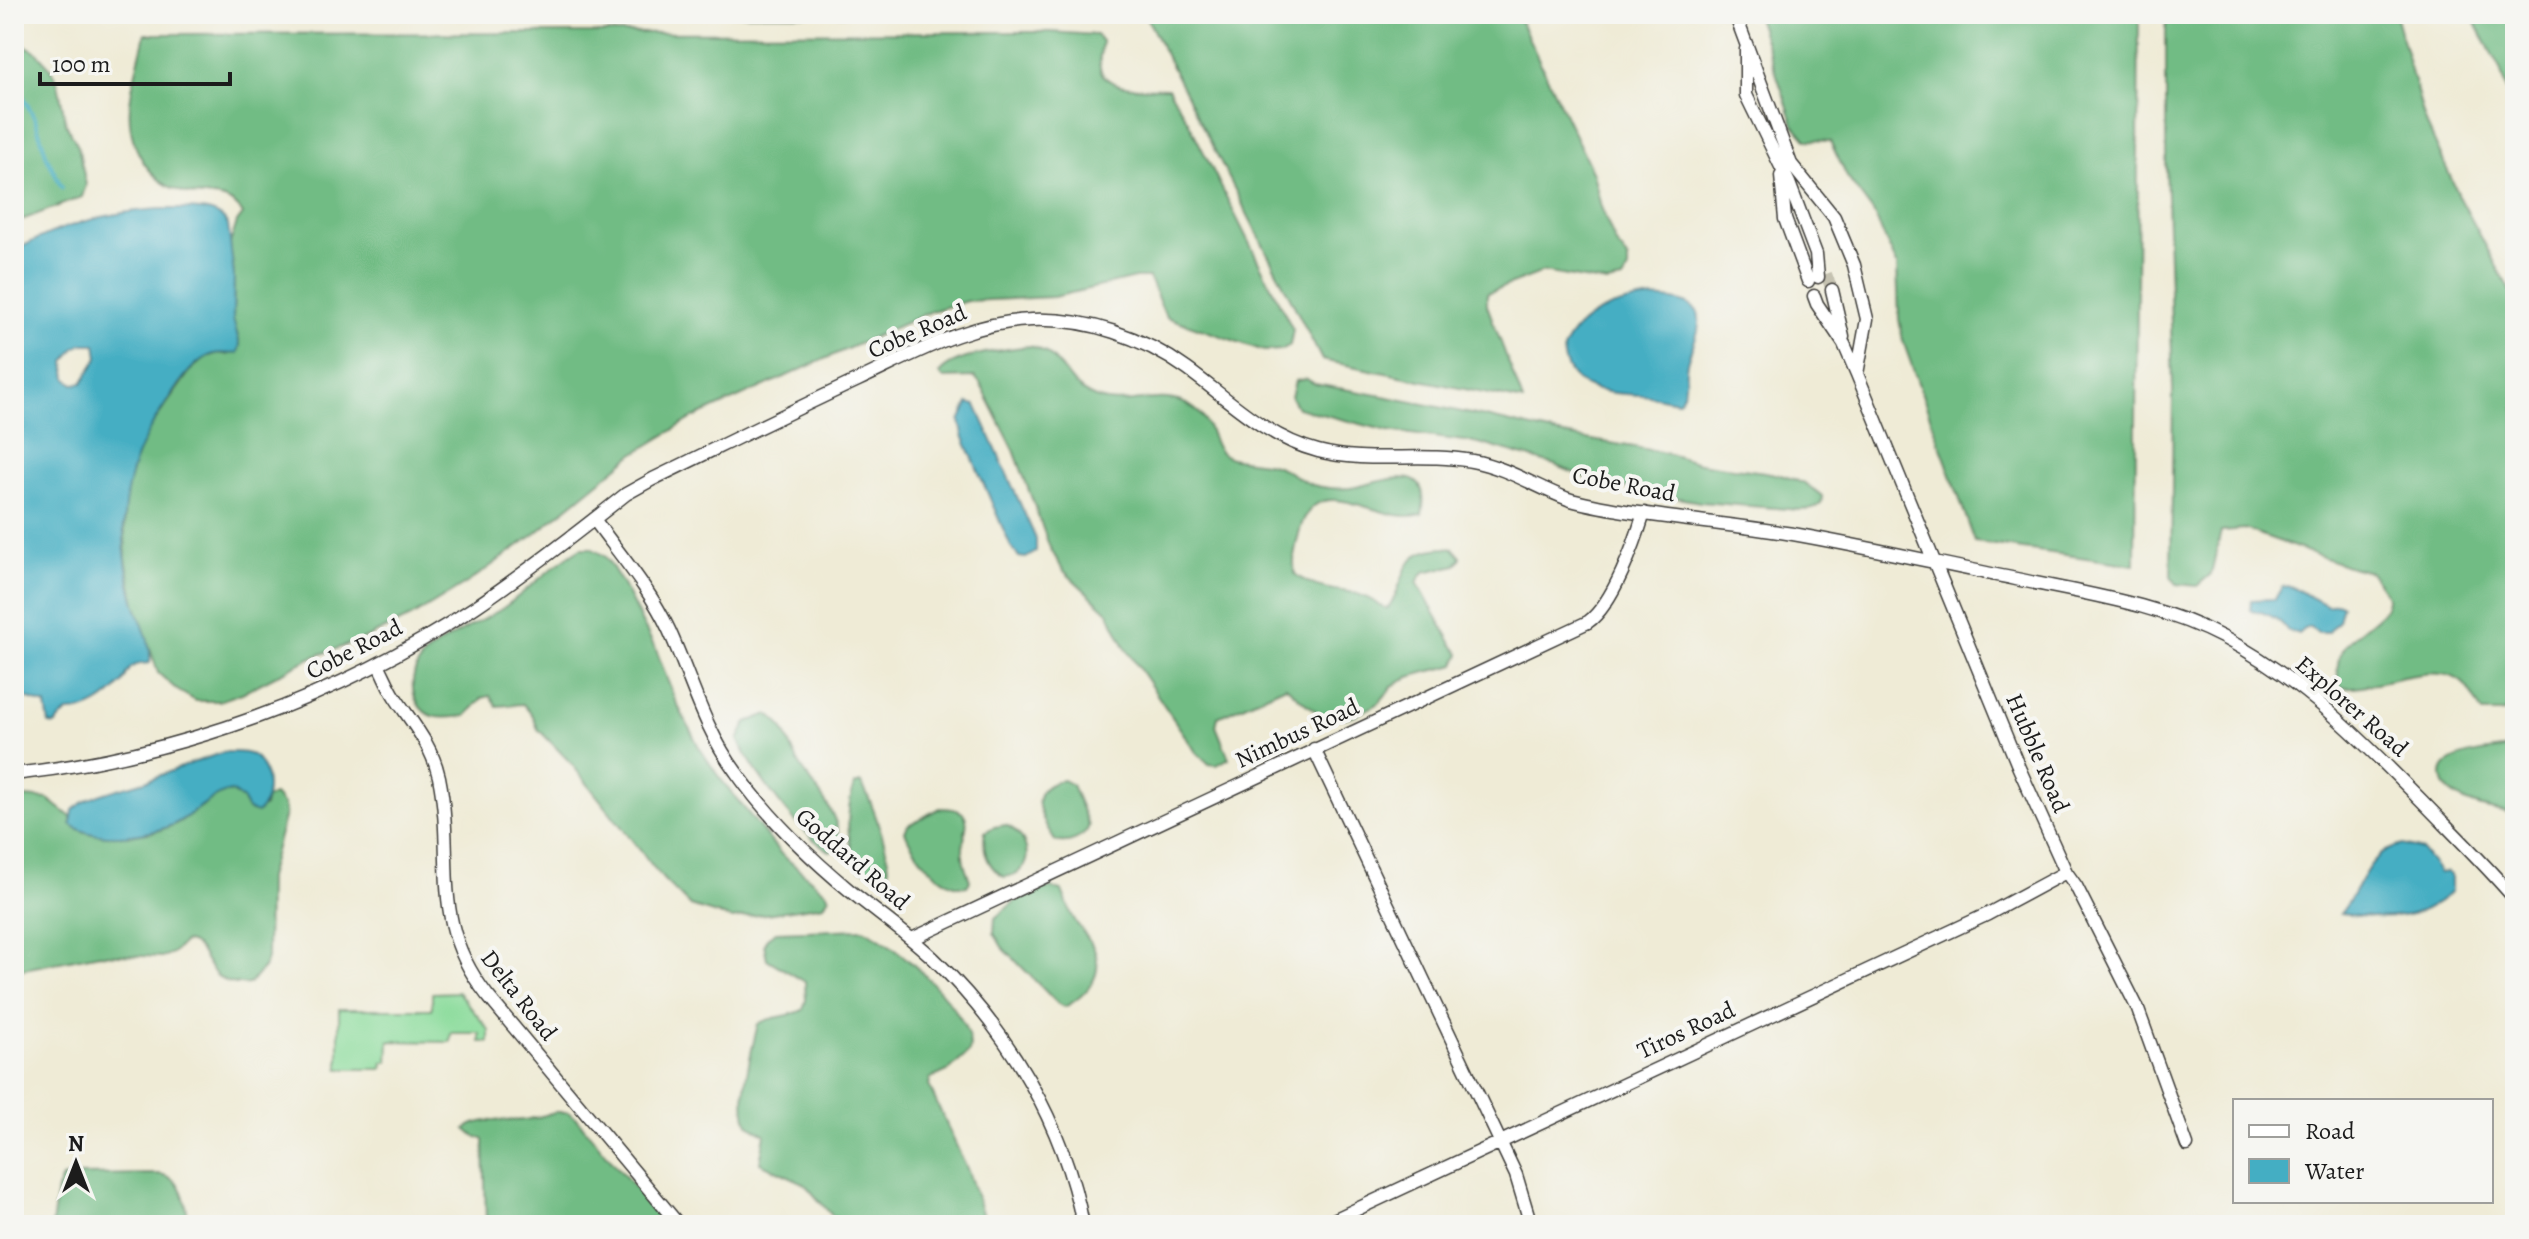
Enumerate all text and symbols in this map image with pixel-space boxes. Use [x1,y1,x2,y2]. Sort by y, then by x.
scale bar [40,36,230,86]
text: 100 m [52,48,111,80]
street label: Cobe Road [863,296,971,366]
street label: Cobe Road [1570,458,1678,510]
street label: Cobe Road [300,611,408,687]
street label: Explorer Road [2289,648,2415,764]
street label: Hubble Road [1999,688,2078,818]
street label: Nimbus Road [1230,690,1364,776]
street label: Goddard Road [789,801,917,917]
street label: Delta Road [473,943,565,1047]
street label: Tiros Road [1632,993,1740,1067]
legend [2233,1099,2493,1203]
text: Road [2305,1115,2355,1147]
north arrow [36,1123,116,1203]
text: N [68,1129,84,1159]
text: Water [2304,1155,2365,1187]

